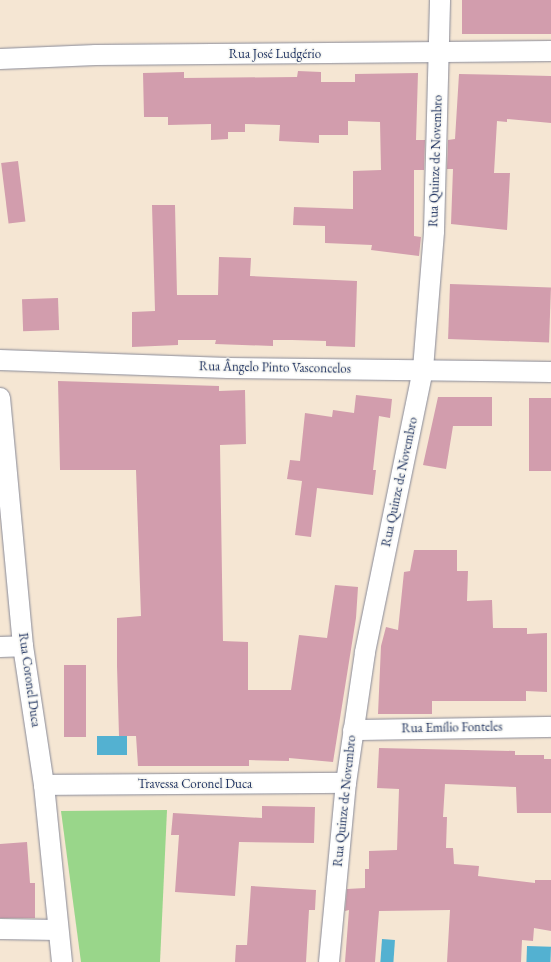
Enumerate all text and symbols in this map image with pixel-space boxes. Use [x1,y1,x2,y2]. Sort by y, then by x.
street label: Rua José Ludgério [229,46,321,62]
street label: Rua Quinze de Novembro [426,95,446,227]
street label: Rua Ângelo Pinto Vasconcelos [199,359,351,377]
street label: Rua Quinze de Novembro [379,416,421,548]
street label: Rua Coronel Duca [15,632,43,728]
street label: Rua Emílio Fonteles [401,719,503,737]
street label: Rua Quinze de Novembro [330,734,360,868]
street label: Travessa Coronel Duca [138,776,252,792]

